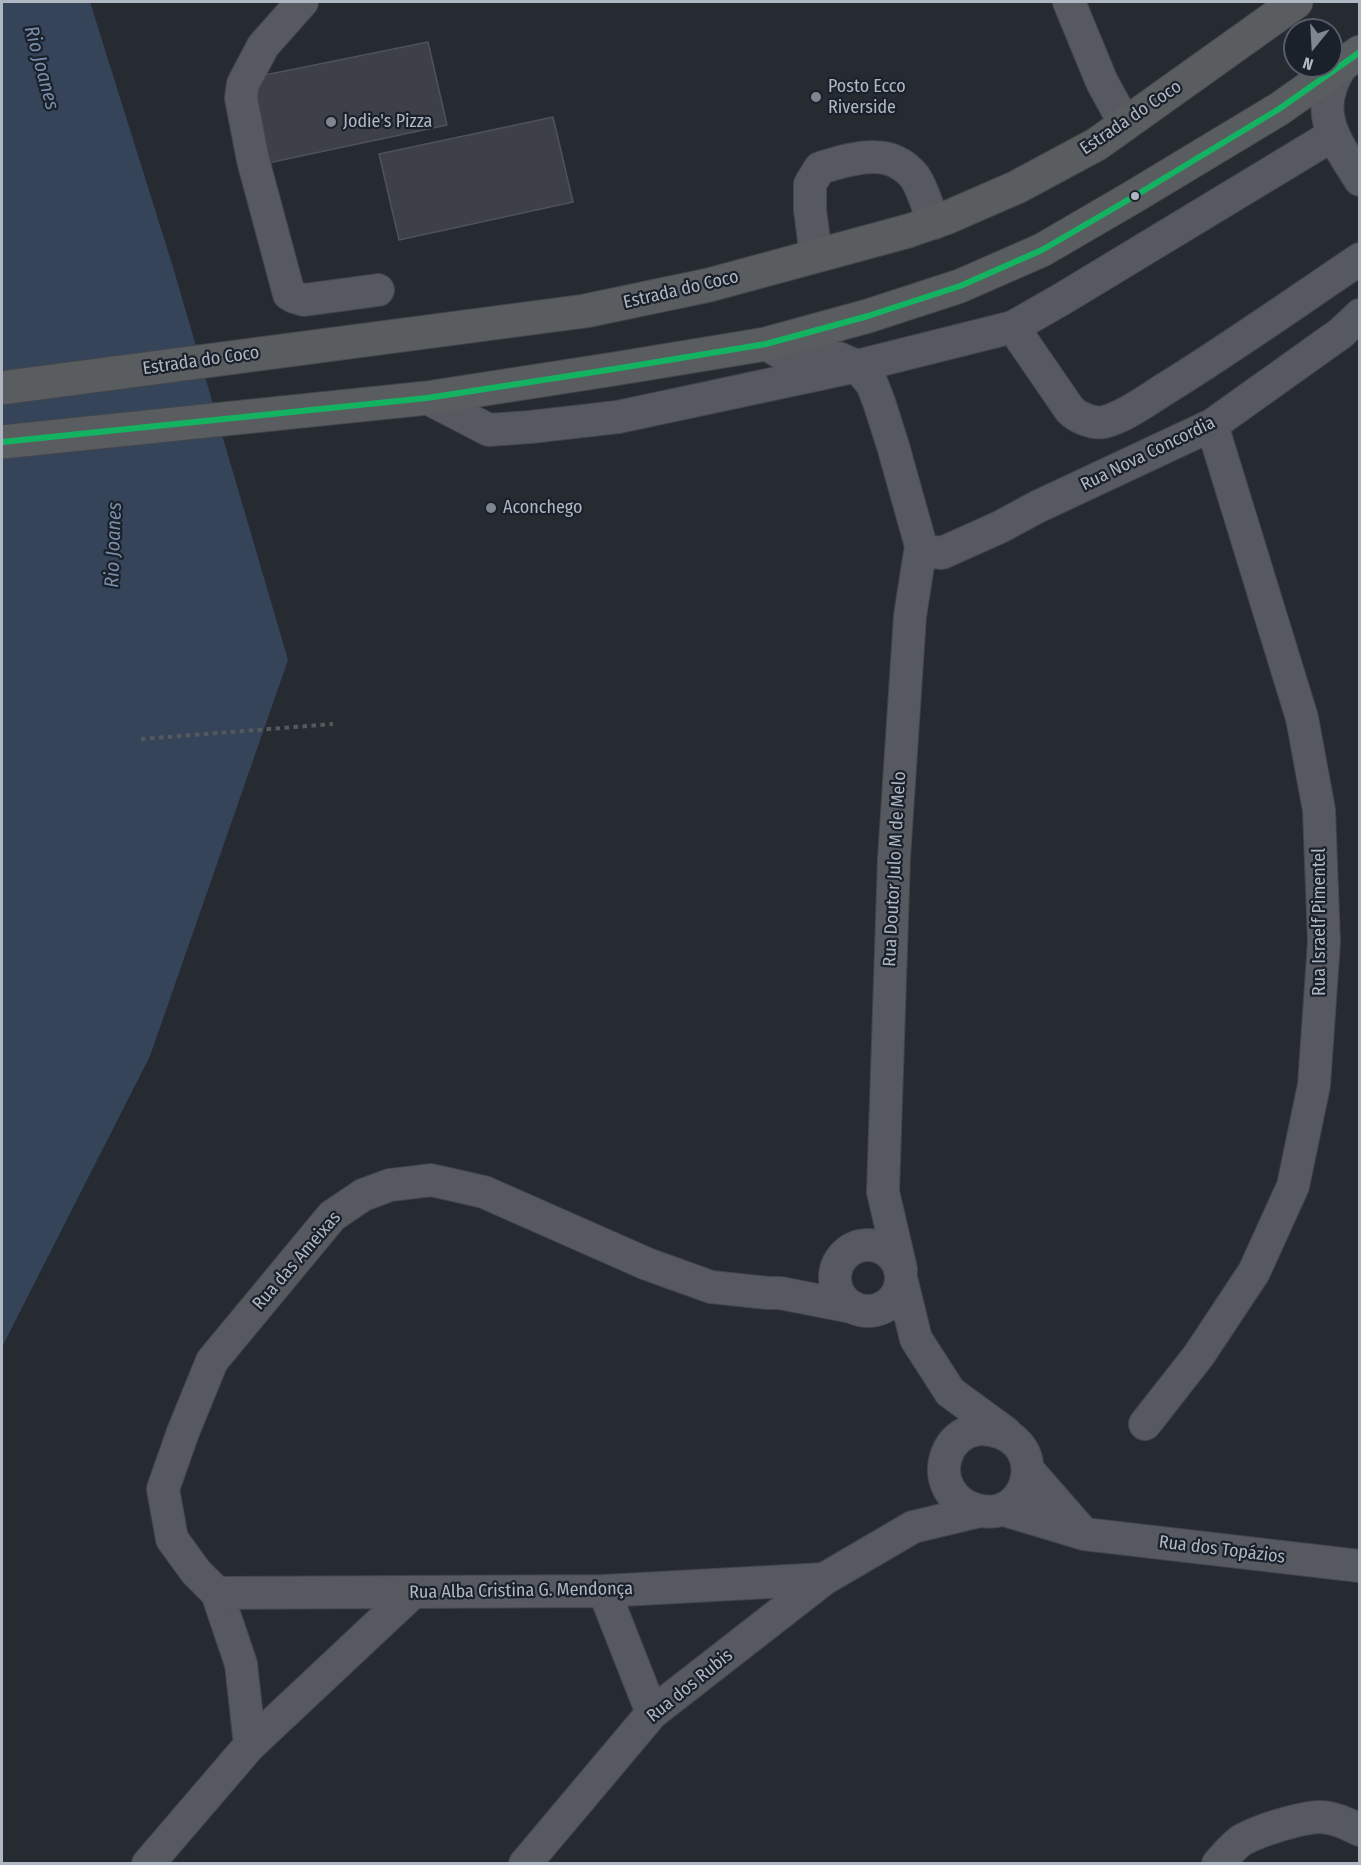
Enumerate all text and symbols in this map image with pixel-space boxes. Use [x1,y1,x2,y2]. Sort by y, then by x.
north arrow [1283,18,1343,78]
water label: Rio Joanes [18,24,64,112]
text: N [1300,53,1315,74]
place label: Posto Ecco Riverside [828,76,906,118]
street label: Estrada do Coco [1076,76,1186,160]
marker: Posto Ecco Riverside [809,90,823,104]
place label: Jodie's Pizza [343,111,432,133]
marker: Jodie's Pizza [324,115,338,129]
unlabelled marker [1129,190,1141,202]
street label: Estrada do Coco [621,266,741,314]
street label: Estrada do Coco [141,342,261,380]
street label: Rua Nova Concordia [1077,412,1219,496]
place label: Aconchego [503,497,583,519]
marker: Aconchego [484,501,498,515]
water label: Rio Joanes [101,502,127,588]
street label: Rua Doutor Julo M de Melo [879,771,911,967]
street label: Rua Israelf Pimentel [1309,848,1331,996]
street label: Rua das Ameixas [248,1207,346,1315]
street label: Rua dos Topázios [1158,1532,1286,1568]
street label: Rua Alba Cristina G. Mendonça [409,1578,633,1604]
street label: Rua dos Rubis [643,1645,737,1727]

